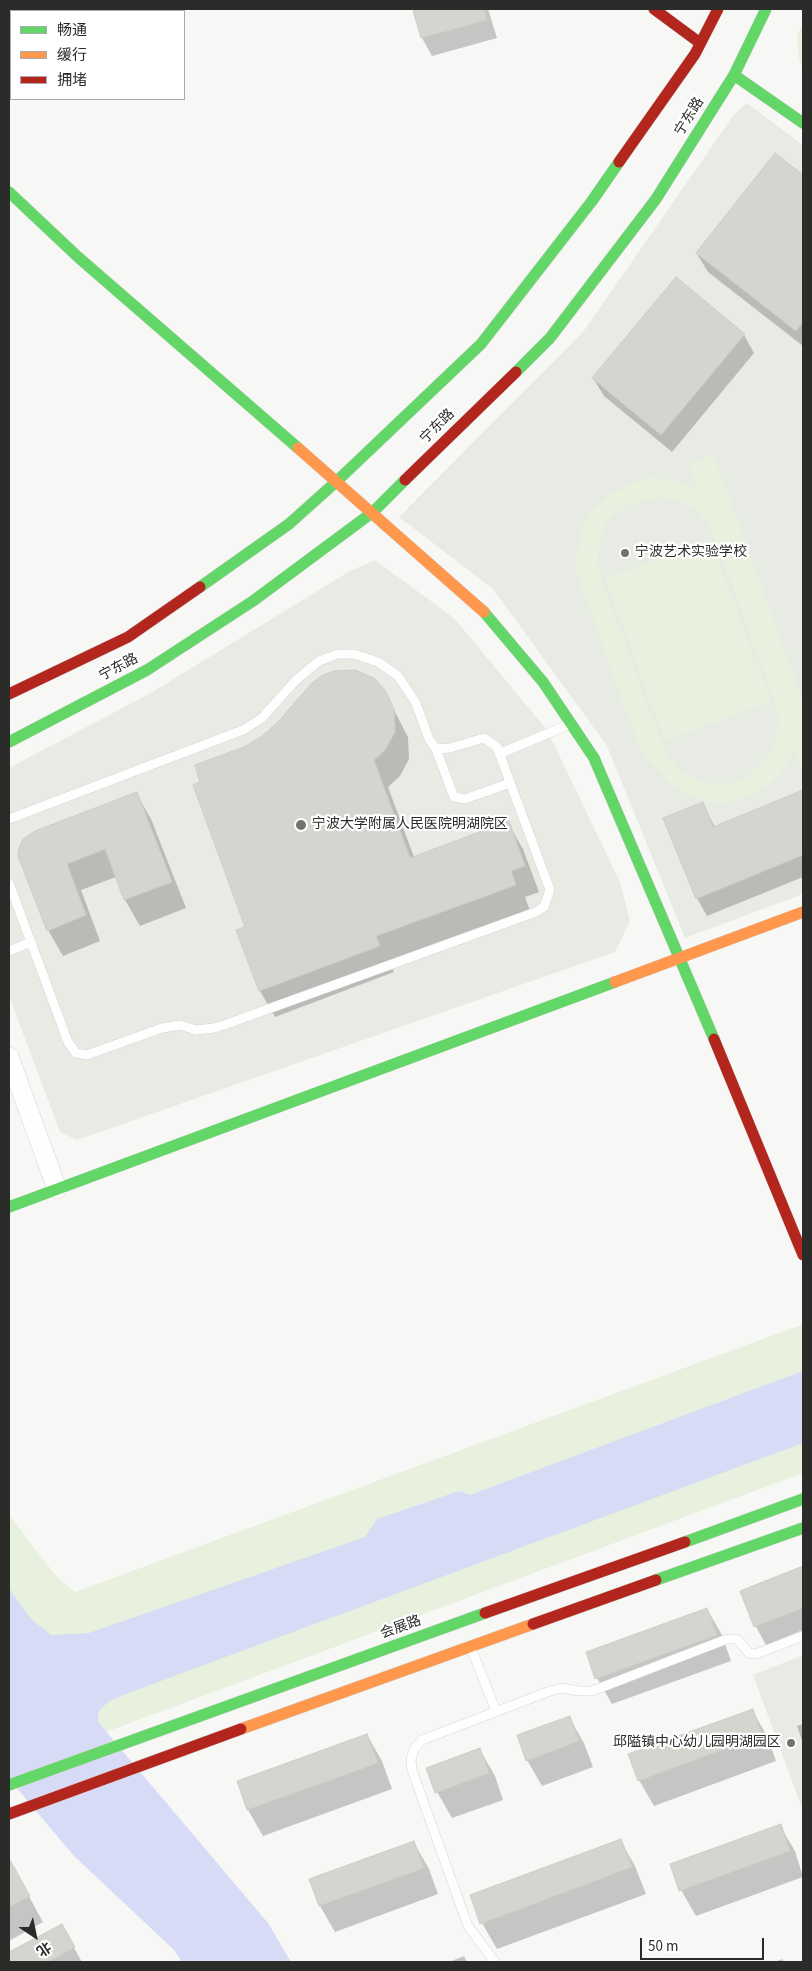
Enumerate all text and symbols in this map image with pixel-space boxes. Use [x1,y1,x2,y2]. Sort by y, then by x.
legend [10,10,185,100]
text: 畅通 [57,20,87,41]
text: 缓行 [57,45,87,66]
text: 拥堵 [57,70,87,91]
street label: 宁东路 [672,95,708,139]
street label: 宁东路 [417,406,459,448]
place label: 宁波艺术实验学校 [635,545,747,561]
marker: 宁波艺术实验学校 [619,547,631,559]
street label: 宁东路 [97,651,141,685]
place label: 宁波大学附属人民医院明湖院区 [312,817,508,833]
marker: 宁波大学附属人民医院明湖院区 [294,818,308,832]
street label: 会展路 [378,1613,424,1643]
place label: 邱隘镇中心幼儿园明湖园区 [613,1735,781,1751]
marker: 邱隘镇中心幼儿园明湖园区 [785,1737,797,1749]
north arrow [10,1911,60,1961]
scale bar [642,1928,766,1960]
text: 北 [32,1936,55,1961]
text: 50 m [648,1936,678,1957]

